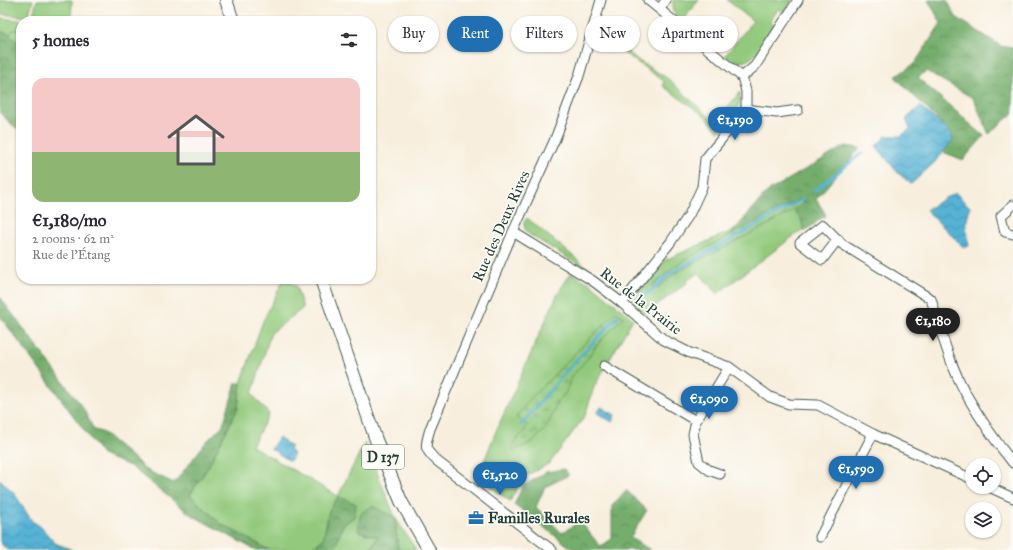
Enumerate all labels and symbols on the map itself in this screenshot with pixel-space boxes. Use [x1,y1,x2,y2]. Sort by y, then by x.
pin: €1,190 [702,107,768,141]
street label: Rue des Deux Rives [468,168,534,284]
street label: Rue de la Prairie [596,263,686,339]
pin: €1,180 [900,308,966,342]
pin: €1,090 [676,386,742,420]
road number: D 137 [362,445,404,469]
pin: €1,590 [823,456,889,490]
pin: €1,520 [467,462,533,496]
office icon: Familles Rurales [467,509,485,527]
place label: Familles Rurales [488,509,590,527]

